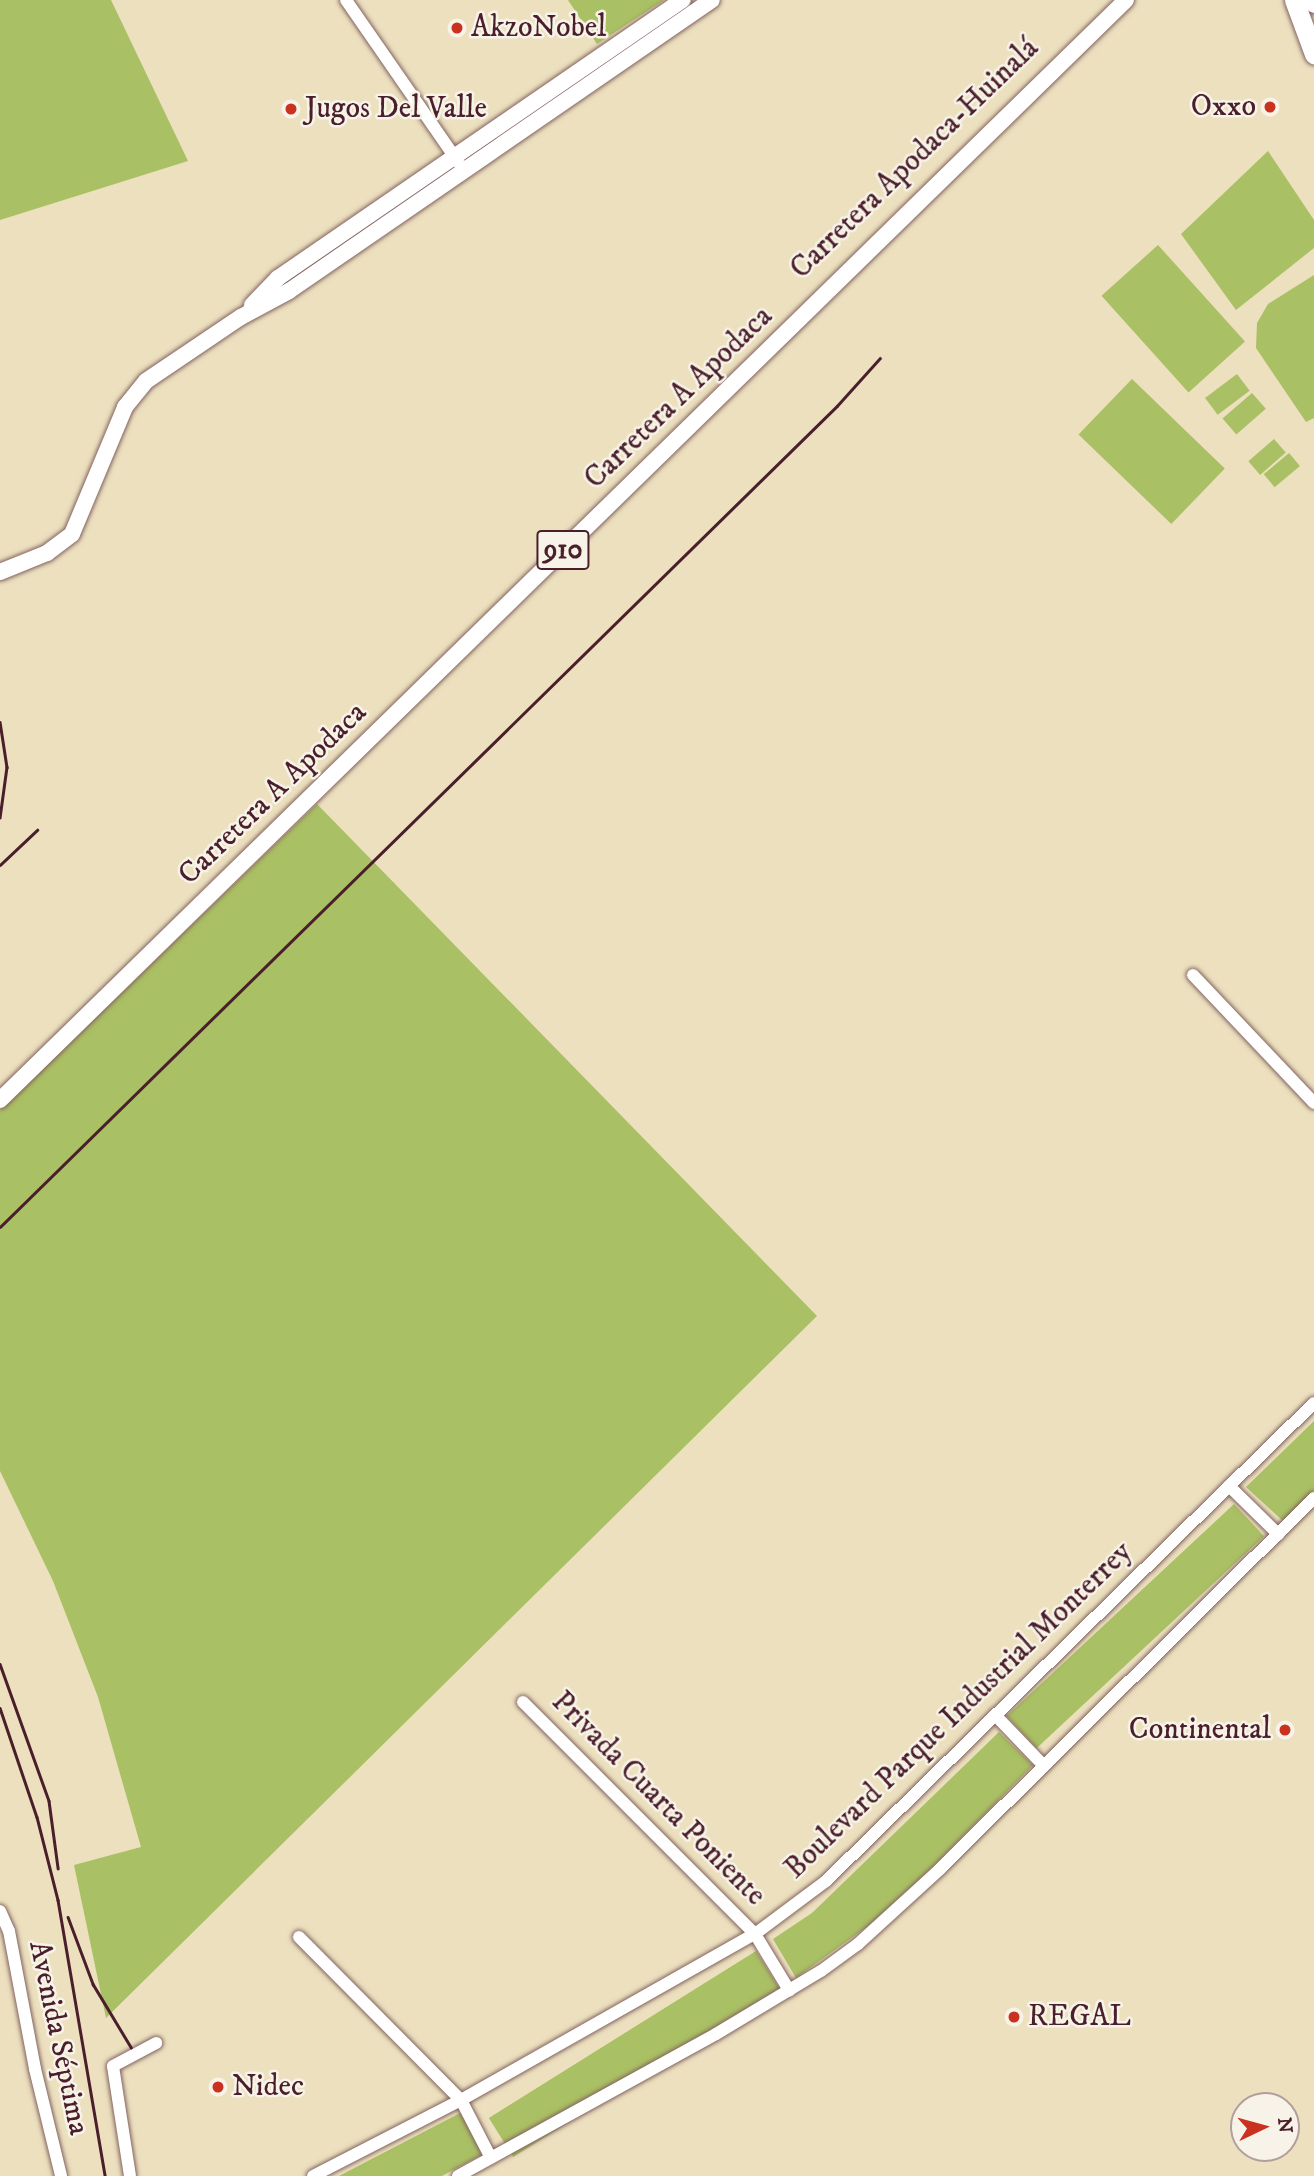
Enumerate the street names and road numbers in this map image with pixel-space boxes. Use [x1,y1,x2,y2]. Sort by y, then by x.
street label: Carretera Apodaca-Huinalá [783,31,1047,287]
street label: Carretera A Apodaca [577,299,781,497]
road number: 910 [535,526,591,574]
street label: Carretera A Apodaca [171,695,375,893]
street label: Boulevard Parque Industrial Monterrey [778,1535,1140,1887]
street label: Privada Cuarta Poniente [543,1684,773,1914]
street label: Avenida Séptima [20,1938,96,2138]

